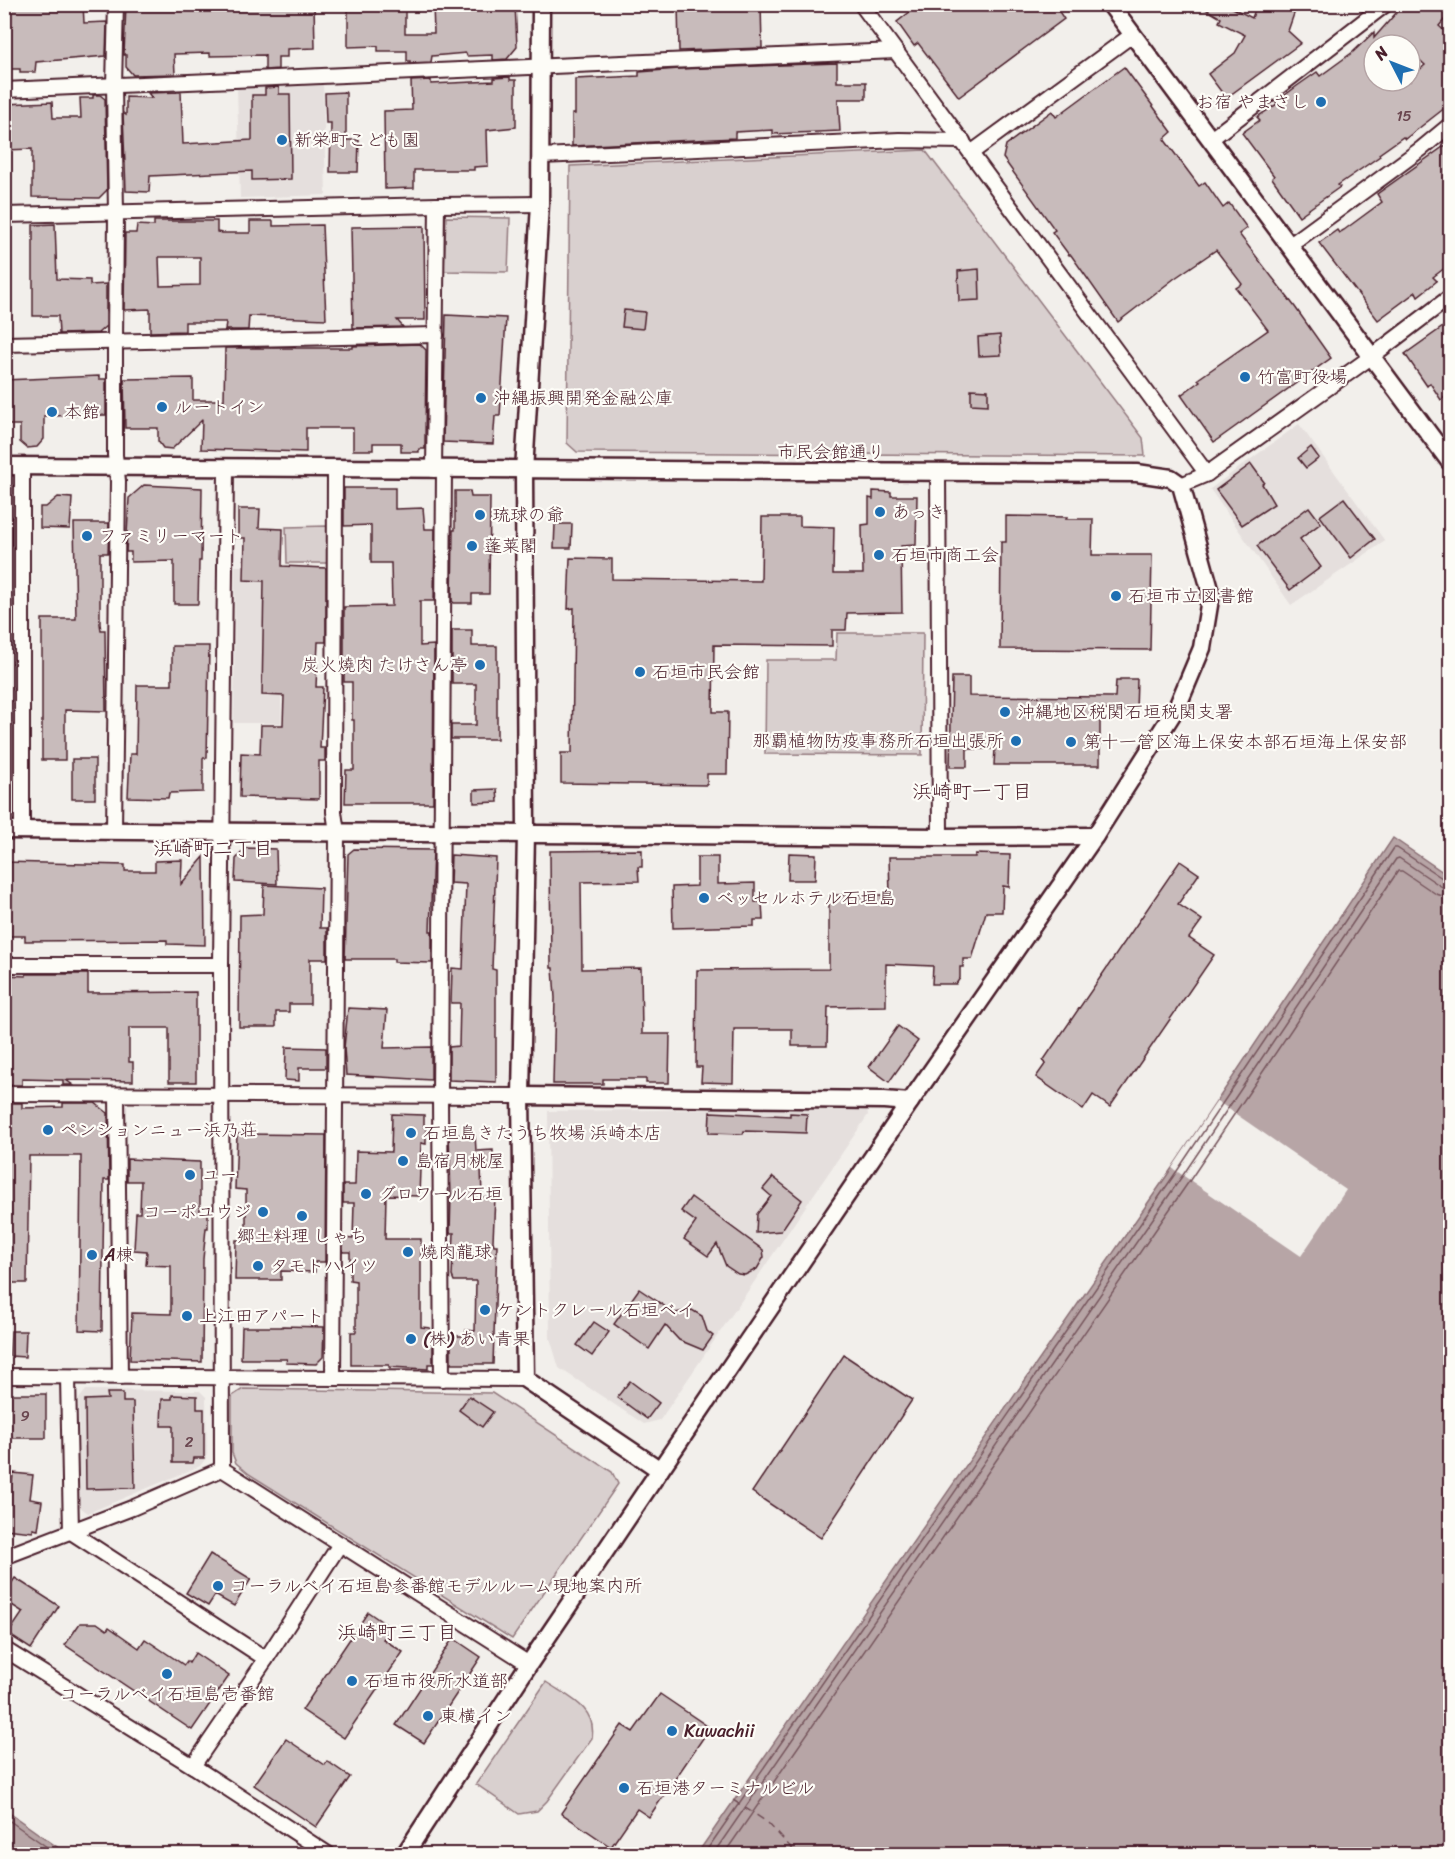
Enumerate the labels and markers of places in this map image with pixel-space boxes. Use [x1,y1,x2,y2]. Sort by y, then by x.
place label: お宿 やまさし [1196,86,1309,118]
marker: お宿 やまさし [1314,95,1328,109]
place label: 新栄町こども園 [294,124,420,156]
marker: 新栄町こども園 [275,133,289,147]
place label: 竹富町役場 [1257,361,1347,393]
marker: 竹富町役場 [1238,370,1252,384]
place label: 沖縄振興開発金融公庫 [493,382,673,414]
place label: ルートイン [174,391,265,423]
marker: 沖縄振興開発金融公庫 [474,391,488,405]
place label: 本館 [64,396,100,428]
marker: ルートイン [155,400,169,414]
marker: 本館 [45,405,59,419]
place label: あっき [892,496,946,528]
place label: 琉球の爺 [492,499,564,531]
marker: あっき [873,505,887,519]
marker: 琉球の爺 [473,508,487,522]
place label: ファミリーマート [99,520,243,552]
marker: ファミリーマート [80,529,94,543]
place label: 蓬莱閣 [484,530,538,562]
marker: 蓬莱閣 [465,539,479,553]
place label: 石垣市商工会 [891,539,999,571]
marker: 石垣市商工会 [872,548,886,562]
place label: 石垣市立図書館 [1128,580,1254,612]
marker: 石垣市立図書館 [1109,589,1123,603]
place label: 炭火燒肉 たけさん亭 [301,649,468,681]
place label: 石垣市民会館 [652,656,760,688]
marker: 炭火燒肉 たけさん亭 [473,658,487,672]
marker: 石垣市民会館 [633,665,647,679]
place label: 沖縄地区税関石垣税関支署 [1017,696,1233,728]
marker: 沖縄地区税関石垣税関支署 [998,705,1012,719]
place label: 那覇植物防疫事務所石垣出張所 [752,725,1004,757]
place label: 第十一管区海上保安本部石垣海上保安部 [1083,726,1407,758]
marker: 那覇植物防疫事務所石垣出張所 [1009,734,1023,748]
marker: 第十一管区海上保安本部石垣海上保安部 [1064,735,1078,749]
place label: ベッセルホテル石垣島 [716,882,896,914]
marker: ベッセルホテル石垣島 [697,891,711,905]
place label: ペンションニュー浜乃荘 [60,1114,257,1146]
place label: 石垣島きたうち牧場 浜崎本店 [423,1117,662,1149]
marker: ペンションニュー浜乃荘 [41,1123,55,1137]
marker: 石垣島きたうち牧場 浜崎本店 [404,1126,418,1140]
place label: 島宿月桃屋 [415,1145,505,1177]
marker: 島宿月桃屋 [396,1154,410,1168]
place label: ユー [202,1159,237,1191]
marker: ユー [183,1168,197,1182]
place label: グロワール石垣 [378,1178,503,1210]
marker: グロワール石垣 [359,1187,373,1201]
place label: コーポユウジ [143,1196,251,1228]
marker: コーポユウジ [256,1205,270,1219]
marker: 郷土料理 しゃち [295,1209,309,1223]
place label: 郷土料理 しゃち [237,1220,367,1252]
place label: 燒肉龍球 [420,1236,492,1268]
place label: A棟 [103,1239,134,1271]
marker: 燒肉龍球 [401,1245,415,1259]
marker: A棟 [85,1248,99,1262]
place label: タモトハイツ [270,1250,378,1282]
marker: タモトハイツ [251,1259,265,1273]
place label: ケントクレール石垣ベイ [497,1294,695,1326]
place label: 上江田アパート [199,1300,324,1332]
marker: ケントクレール石垣ベイ [478,1303,492,1317]
marker: 上江田アパート [180,1309,194,1323]
place label: (株) あい青果 [423,1323,530,1355]
marker: (株) あい青果 [404,1332,418,1346]
place label: コーラルベイ石垣島参番館モデルルーム現地案内所 [230,1570,642,1602]
marker: コーラルベイ石垣島参番館モデルルーム現地案内所 [211,1579,225,1593]
place label: 石垣市役所水道部 [364,1665,508,1697]
marker: コーラルベイ石垣島壱番館 [160,1667,174,1681]
marker: 石垣市役所水道部 [345,1674,359,1688]
place label: コーラルベイ石垣島壱番館 [59,1678,275,1710]
place label: 東横イン [440,1700,512,1732]
marker: 東横イン [421,1709,435,1723]
place label: Kuwachii [684,1715,755,1747]
marker: Kuwachii [665,1724,679,1738]
place label: 石垣港ターミナルビル [636,1772,814,1804]
marker: 石垣港ターミナルビル [617,1781,631,1795]

